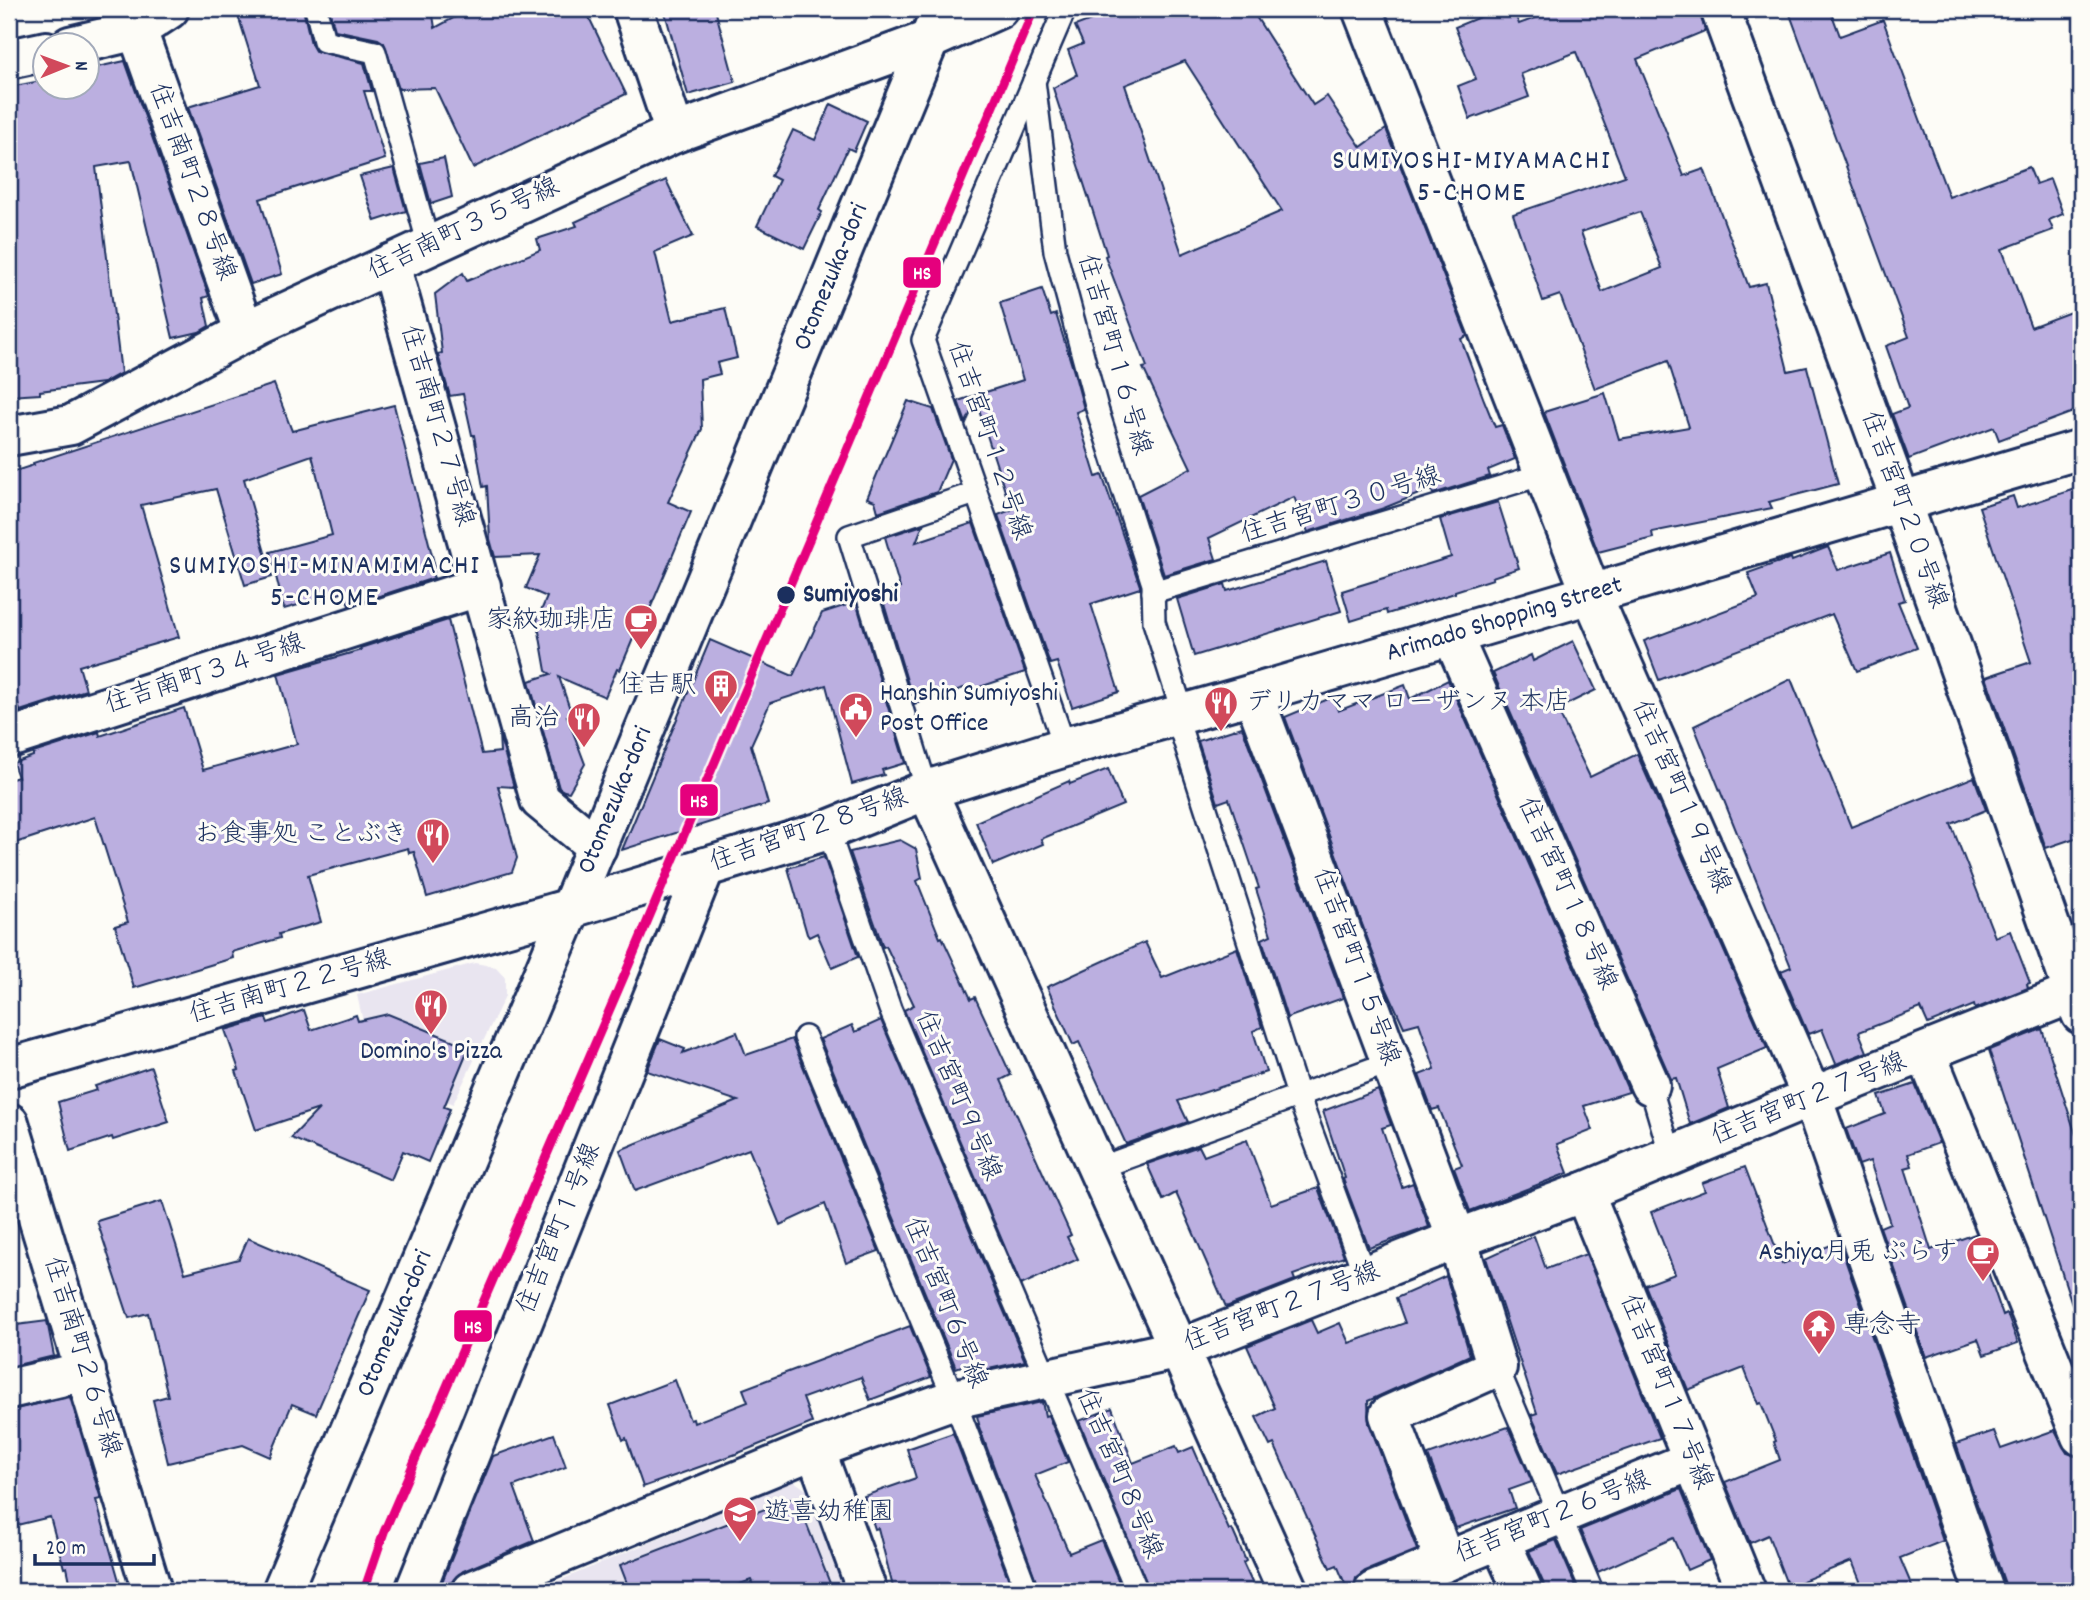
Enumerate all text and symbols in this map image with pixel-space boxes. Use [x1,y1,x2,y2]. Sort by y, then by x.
north arrow [32,32,102,102]
text: N [66,61,93,71]
street label: 住吉南町２８号線 [138,78,244,286]
district label: SUMIYOSHI-MIYAMACHI 5-CHOME [1332,143,1612,215]
street label: 住吉南町３５号線 [362,169,566,291]
street label: Otomezuka-dori [784,198,878,357]
street label: 住吉宮町１６号線 [1067,250,1159,460]
line badge: HS [902,256,942,289]
text: HS [913,262,931,289]
street label: 住吉南町２７号線 [390,321,482,531]
street label: 住吉宮町１２号線 [937,337,1039,545]
street label: 住吉宮町２０号線 [1850,406,1956,614]
street label: 住吉宮町３０号線 [1236,458,1446,554]
district label: SUMIYOSHI-MINAMIMACHI 5-CHOME [169,548,481,620]
street label: Arimado Shopping Street [1382,567,1627,672]
place label: Sumiyoshi [803,577,898,614]
marker: Sumiyoshi [775,584,797,606]
cafe icon: 家紋珈琲店 [622,602,660,651]
place label: 家紋珈琲店 [486,603,616,640]
street label: 住吉南町３４号線 [100,625,310,725]
building icon: 住吉駅 [702,667,740,716]
place label: 住吉駅 [618,668,696,705]
place label: Hanshin Sumiyoshi Post Office [880,676,1058,743]
restaurant icon: デリカママ ローザンヌ 本店 [1202,684,1240,733]
place label: デリカママ ローザンヌ 本店 [1246,685,1570,722]
public building icon: Hanshin Sumiyoshi Post Office [837,690,875,739]
street label: 住吉宮町１９号線 [1621,694,1739,900]
restaurant icon: 高治 [565,700,603,749]
place label: 高治 [508,701,560,738]
street label: Otomezuka-dori [568,721,662,880]
street label: 住吉宮町２８号線 [705,780,913,882]
line badge: HS [679,783,719,817]
text: HS [690,790,708,817]
street label: 住吉宮町１８号線 [1507,791,1625,997]
restaurant icon: お食事処 ことぶき [414,816,452,865]
place label: お食事処 ことぶき [194,817,408,854]
street label: 住吉宮町１５号線 [1302,863,1408,1071]
street label: 住吉南町２２号線 [185,942,395,1034]
restaurant icon: Domino's Pizza [412,987,450,1036]
street label: 住吉宮町９号線 [904,1005,1010,1187]
place label: Domino's Pizza [360,1034,503,1071]
street label: 住吉宮町２７号線 [1706,1044,1912,1156]
street label: 住吉宮町１号線 [509,1138,611,1320]
street label: 住吉宮町６号線 [893,1212,995,1394]
cafe icon: Ashiya月兎 ぷらす [1964,1234,2002,1283]
place label: Ashiya月兎 ぷらす [1759,1235,1958,1272]
street label: Otomezuka-dori [347,1244,443,1403]
street label: 住吉南町２６号線 [33,1252,129,1462]
street label: 住吉宮町２７号線 [1178,1253,1386,1363]
street label: 住吉宮町１７号線 [1609,1289,1721,1495]
temple icon: 専念寺 [1800,1307,1838,1356]
place label: 専念寺 [1843,1308,1921,1345]
line badge: HS [453,1309,493,1343]
text: HS [464,1316,482,1343]
street label: 住吉宮町８号線 [1065,1383,1171,1565]
street label: 住吉宮町２６号線 [1450,1462,1656,1574]
school or university icon: 遊喜幼稚園 [721,1494,759,1543]
place label: 遊喜幼稚園 [764,1495,894,1532]
scale bar [35,1523,154,1567]
text: 20 m [46,1535,86,1565]

